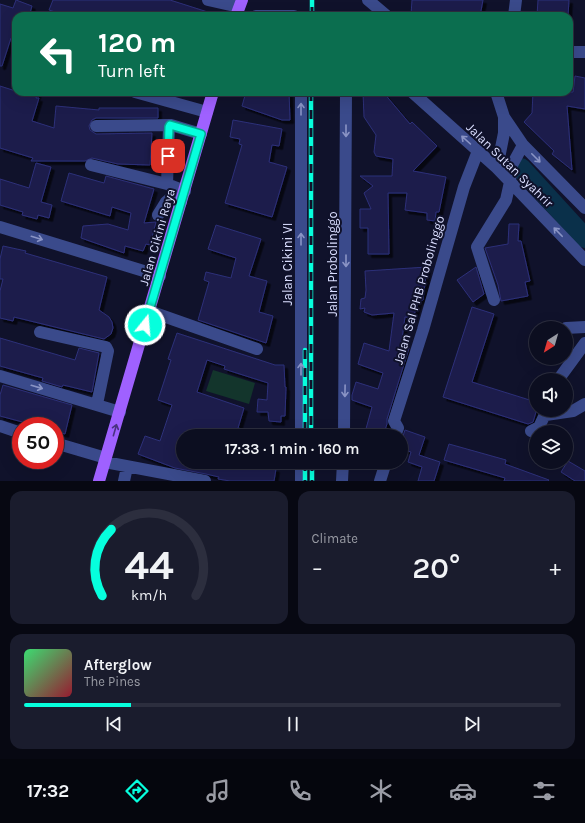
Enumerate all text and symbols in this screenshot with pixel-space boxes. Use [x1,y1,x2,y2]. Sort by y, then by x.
text: 120 m [98,26,176,59]
icon: left [32,28,84,80]
text: Turn left [98,60,166,82]
one-way arrow [297,103,305,116]
street label: Jalan Sutan Syahrir [463,120,557,211]
one-way arrow [342,124,350,137]
one-way arrow [461,136,471,145]
pin [151,139,185,173]
icon: arrive [157,145,179,167]
one-way arrow [531,153,541,163]
street label: Jalan Cikini Raya [136,187,178,287]
street label: Jalan Probolinggo [325,211,340,317]
street label: Jalan Sal PHB Probolinggo [391,214,447,366]
street label: Jalan Cikini VI [280,223,295,305]
one-way arrow [553,227,563,237]
one-way arrow [297,233,305,246]
one-way arrow [31,235,44,242]
one-way arrow [342,254,350,267]
position arrow [124,304,166,346]
north arrow [529,321,573,365]
map controls [529,321,573,469]
one-way arrow [297,363,305,376]
button: sound [529,373,573,417]
one-way arrow [31,384,44,391]
one-way arrow [341,384,349,397]
speed limit sign: 50 [12,417,64,469]
one-way arrow [112,424,119,437]
button: layers [529,425,573,469]
text: 17:33 · 1 min · 160 m [225,440,359,458]
text: Climate [312,531,358,546]
text: 44 [124,540,174,588]
text: 20° [412,550,460,586]
text: − [312,555,323,581]
text: + [549,555,561,581]
text: km/h [131,586,167,603]
text: Afterglow [84,656,152,674]
text: The Pines [84,674,141,689]
icon: previous [103,713,125,735]
icon: pause [282,713,304,735]
icon: next [461,713,483,735]
icon: directions [123,777,151,805]
icon: music [204,777,232,805]
icon: phone [286,777,314,805]
icon: climate [367,777,395,805]
icon: car [449,777,477,805]
icon: filters [530,777,558,805]
text: 17:32 [27,780,69,802]

